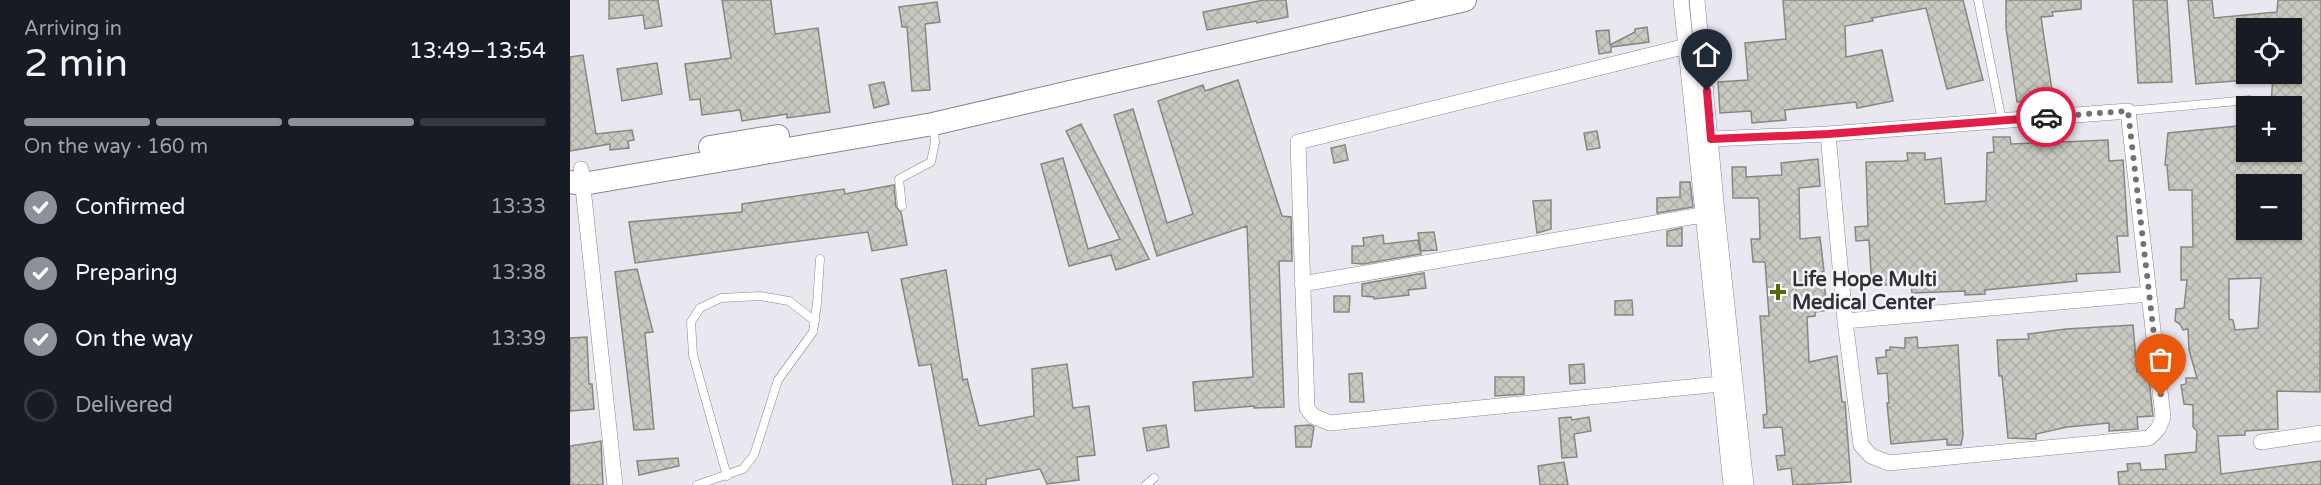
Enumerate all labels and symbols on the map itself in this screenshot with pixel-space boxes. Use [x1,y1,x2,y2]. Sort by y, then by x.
pin [1681,29,1732,91]
courier [2016,87,2076,147]
place label: Life Hope Multi Medical Center [1792,268,1937,315]
marker: Life Hope Multi Medical Center [1769,283,1787,301]
pin [2135,334,2186,396]

